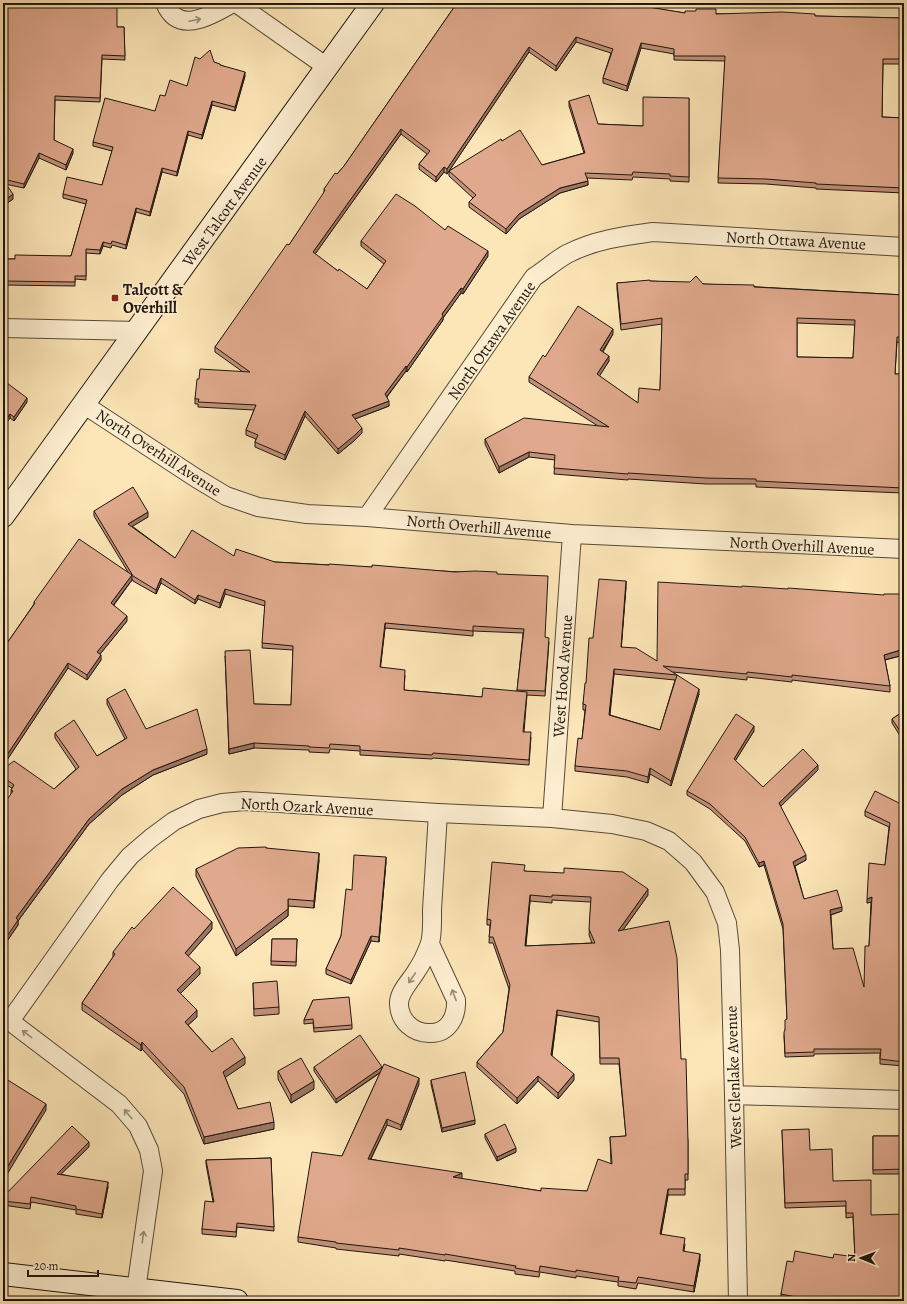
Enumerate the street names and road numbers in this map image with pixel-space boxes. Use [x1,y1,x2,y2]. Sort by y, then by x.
street label: West Talcott Avenue [177,152,272,272]
street label: North Ottawa Avenue [725,226,867,256]
street label: North Ottawa Avenue [443,277,541,404]
street label: North Overhill Avenue [92,404,225,502]
street label: North Overhill Avenue [406,510,552,544]
street label: North Overhill Avenue [729,531,875,561]
street label: West Hood Avenue [548,614,578,739]
street label: North Ozark Avenue [240,793,374,821]
street label: West Glenlake Avenue [721,1005,748,1150]

